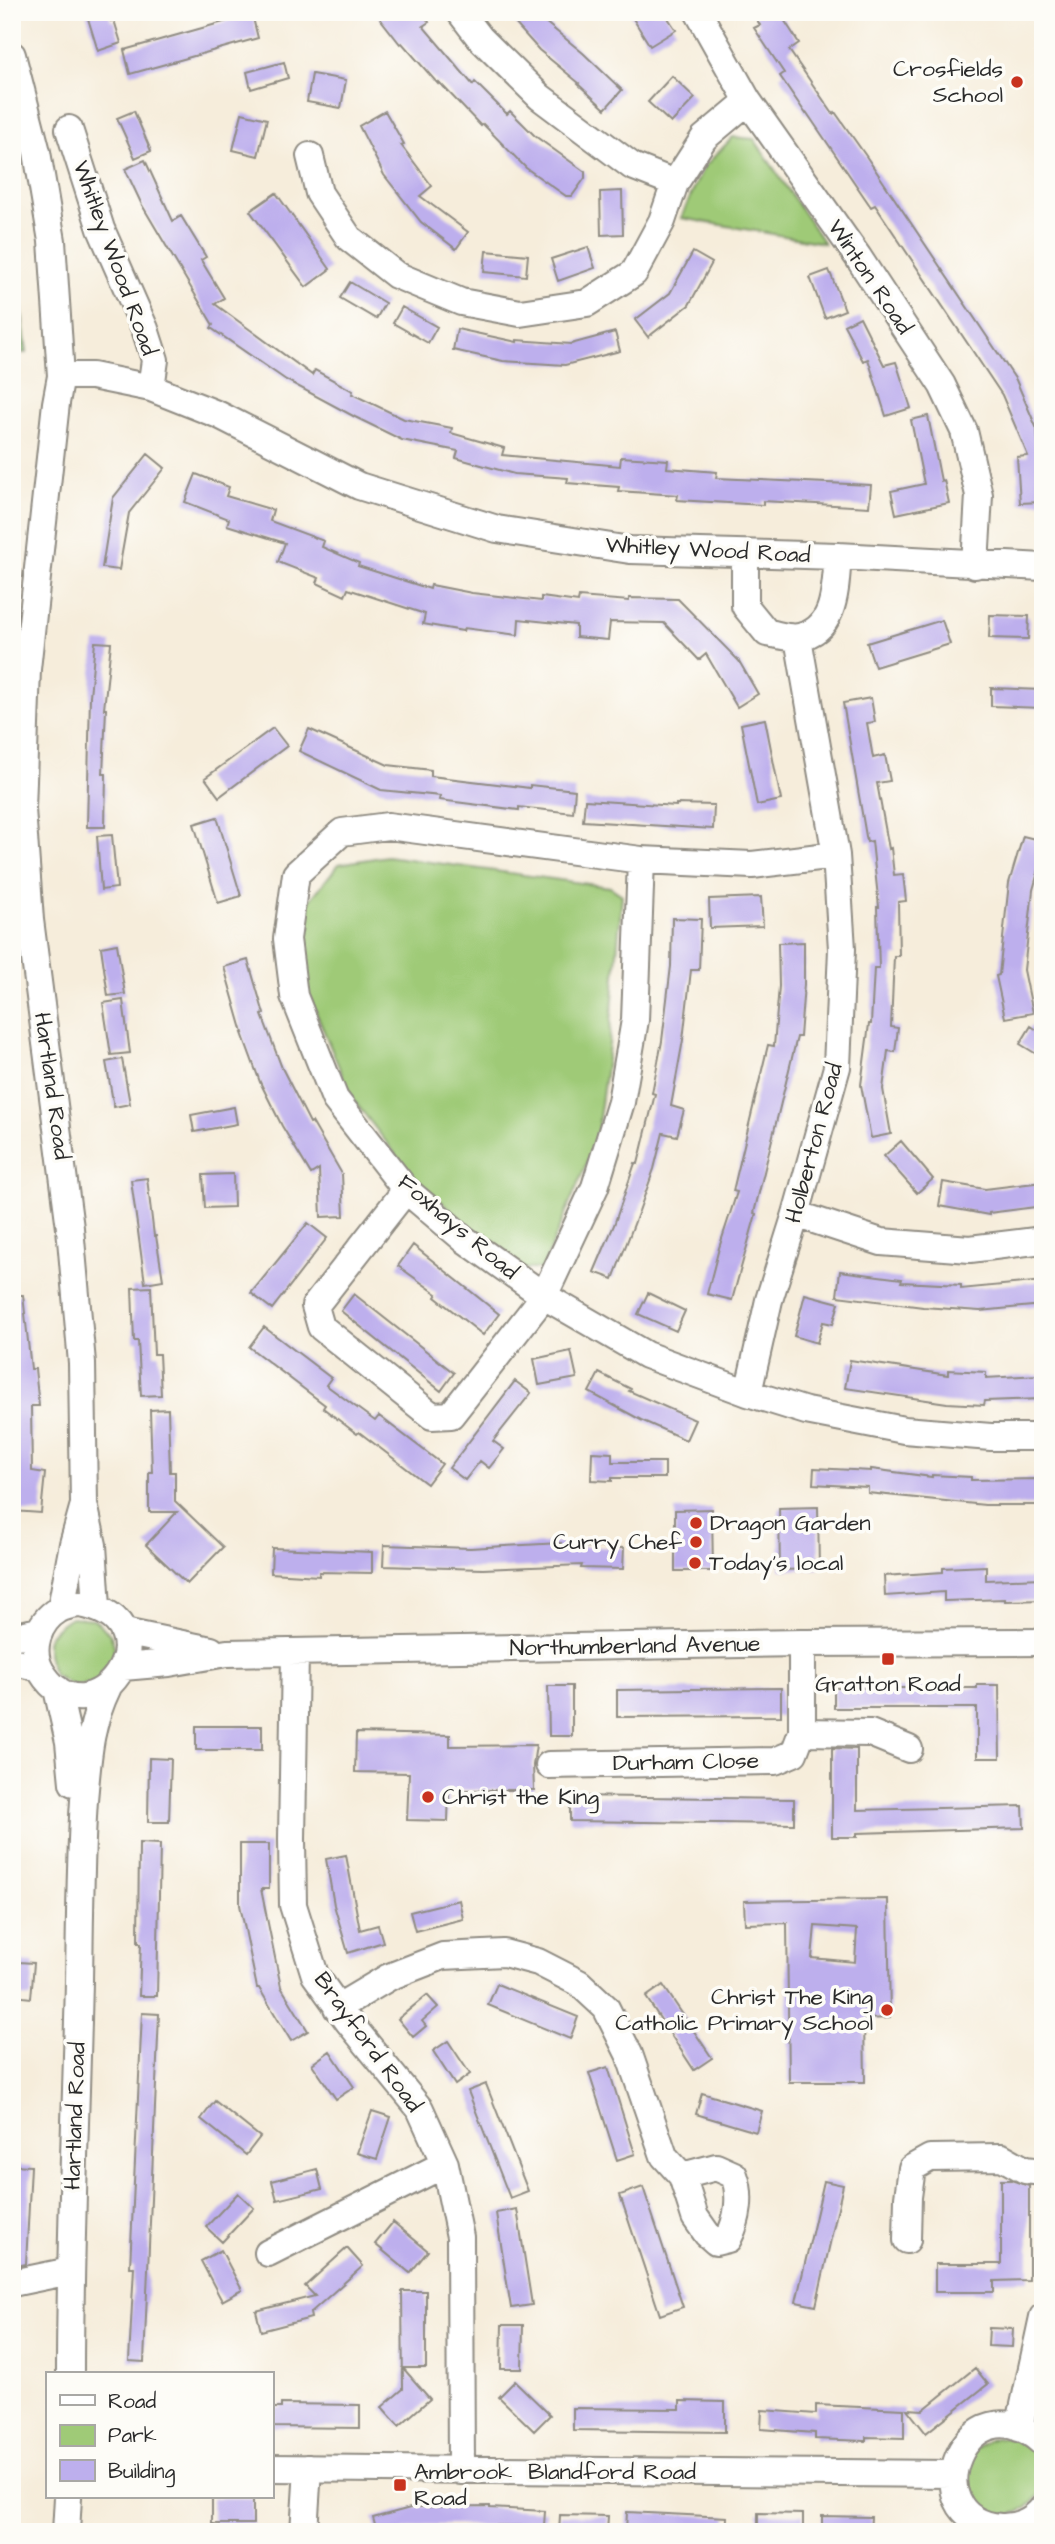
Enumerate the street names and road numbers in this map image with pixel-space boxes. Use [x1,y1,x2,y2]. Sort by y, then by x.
street label: Whitley Wood Road [64,156,165,360]
street label: Winton Road [820,213,920,341]
street label: Whitley Wood Road [605,529,811,572]
street label: Hartland Road [26,1010,78,1162]
street label: Holberton Road [777,1059,851,1226]
street label: Foxhays Road [390,1167,526,1288]
street label: Northumberland Avenue [509,1628,761,1664]
street label: Durham Close [613,1745,759,1779]
street label: Brayford Road [305,1965,430,2120]
street label: Hartland Road [56,2041,94,2191]
street label: Blandford Road [528,2456,696,2488]

